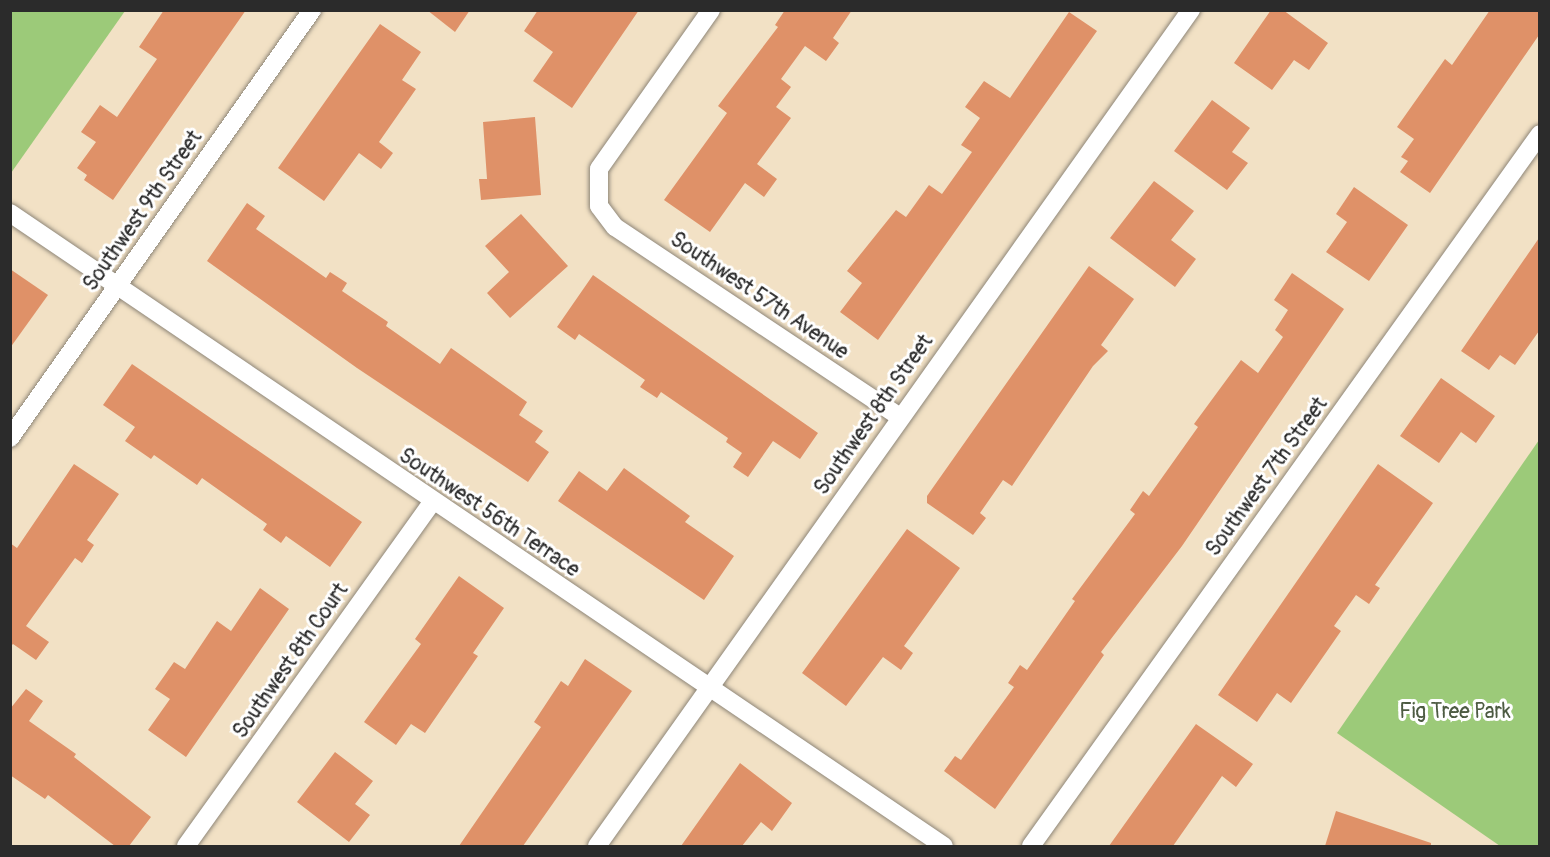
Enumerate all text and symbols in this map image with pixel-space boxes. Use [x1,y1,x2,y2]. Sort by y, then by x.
street label: Southwest 9th Street [78,126,208,296]
street label: Southwest 57th Avenue [665,227,853,365]
street label: Southwest 8th Street [809,330,939,500]
street label: Southwest 7th Street [1201,393,1333,561]
street label: Southwest 56th Terrace [394,443,584,583]
street label: Southwest 8th Court [228,579,354,743]
park label: Fig Tree Park [1399,699,1511,725]

